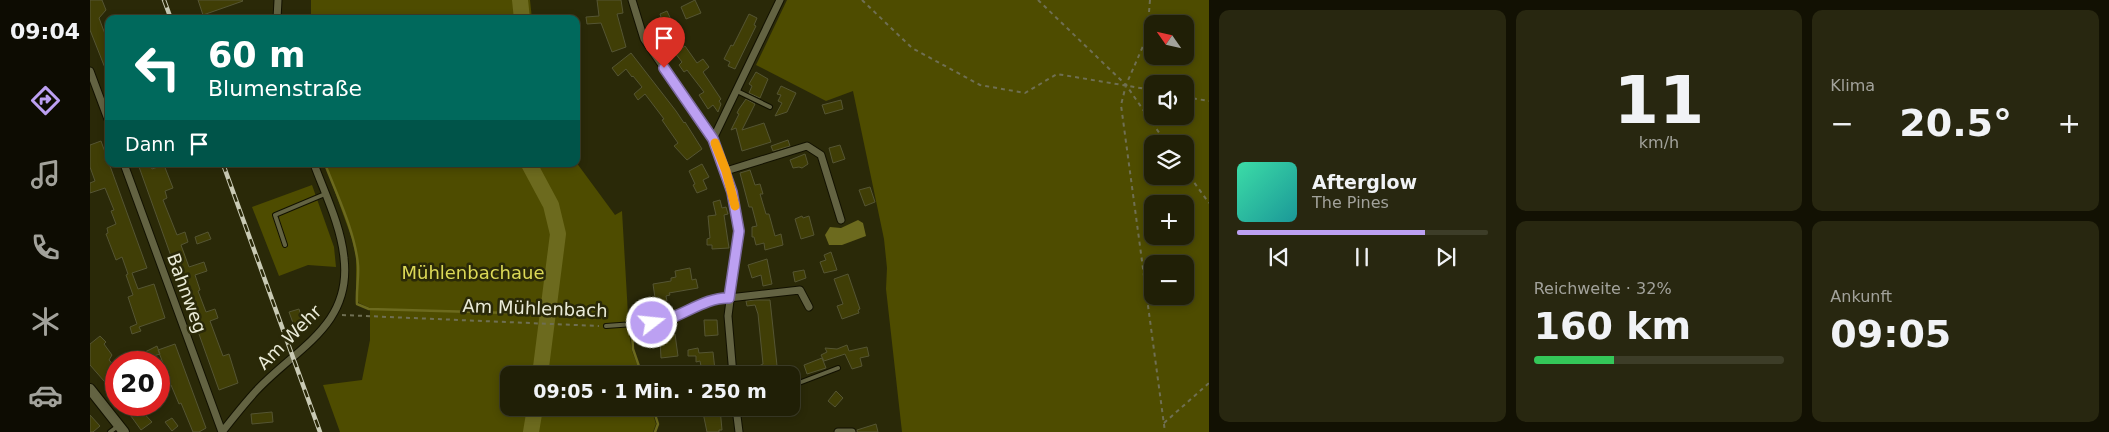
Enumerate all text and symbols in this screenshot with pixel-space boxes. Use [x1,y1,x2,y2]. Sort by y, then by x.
north arrow [1144,15,1194,65]
map controls [1144,15,1194,305]
pin [643,17,685,68]
text: 09:04 [10,19,80,44]
icon: arrive [650,24,678,52]
icon: left [125,35,190,100]
text: 60 m [208,35,305,75]
text: 11 [1614,63,1704,138]
button: sound [1144,75,1194,125]
text: Blumenstraße [208,76,362,101]
text: Klima [1830,76,1875,95]
icon: directions [28,83,63,118]
text: 20.5° [1899,101,2012,145]
text: − [1830,107,1854,140]
text: + [2058,107,2081,140]
icon: arrive [185,130,213,158]
text: Dann [125,133,175,155]
text: km/h [1639,133,1679,152]
button: layers [1144,135,1194,185]
icon: music [28,157,63,192]
text: Afterglow [1312,171,1417,193]
text: The Pines [1312,193,1389,212]
button: + [1144,195,1194,245]
icon: phone [28,230,63,265]
icon: previous [1265,243,1293,271]
icon: pause [1348,243,1376,271]
icon: next [1432,243,1460,271]
street label: Bahnweg [163,250,211,336]
button: − [1144,255,1194,305]
park label: Mühlenbachaue [401,262,545,283]
text: Reichweite · 32% [1534,279,1672,298]
text: Ankunft [1830,287,1892,306]
street label: Am Mühlenbach [462,295,608,321]
position arrow [625,296,677,348]
street label: Am Wehr [253,300,326,373]
icon: climate [28,304,63,339]
text: 160 km [1534,304,1691,348]
text: 09:05 [1830,312,1951,356]
speed limit sign: 20 [105,351,170,416]
icon: car [28,378,63,413]
text: 09:05 · 1 Min. · 250 m [533,380,767,402]

